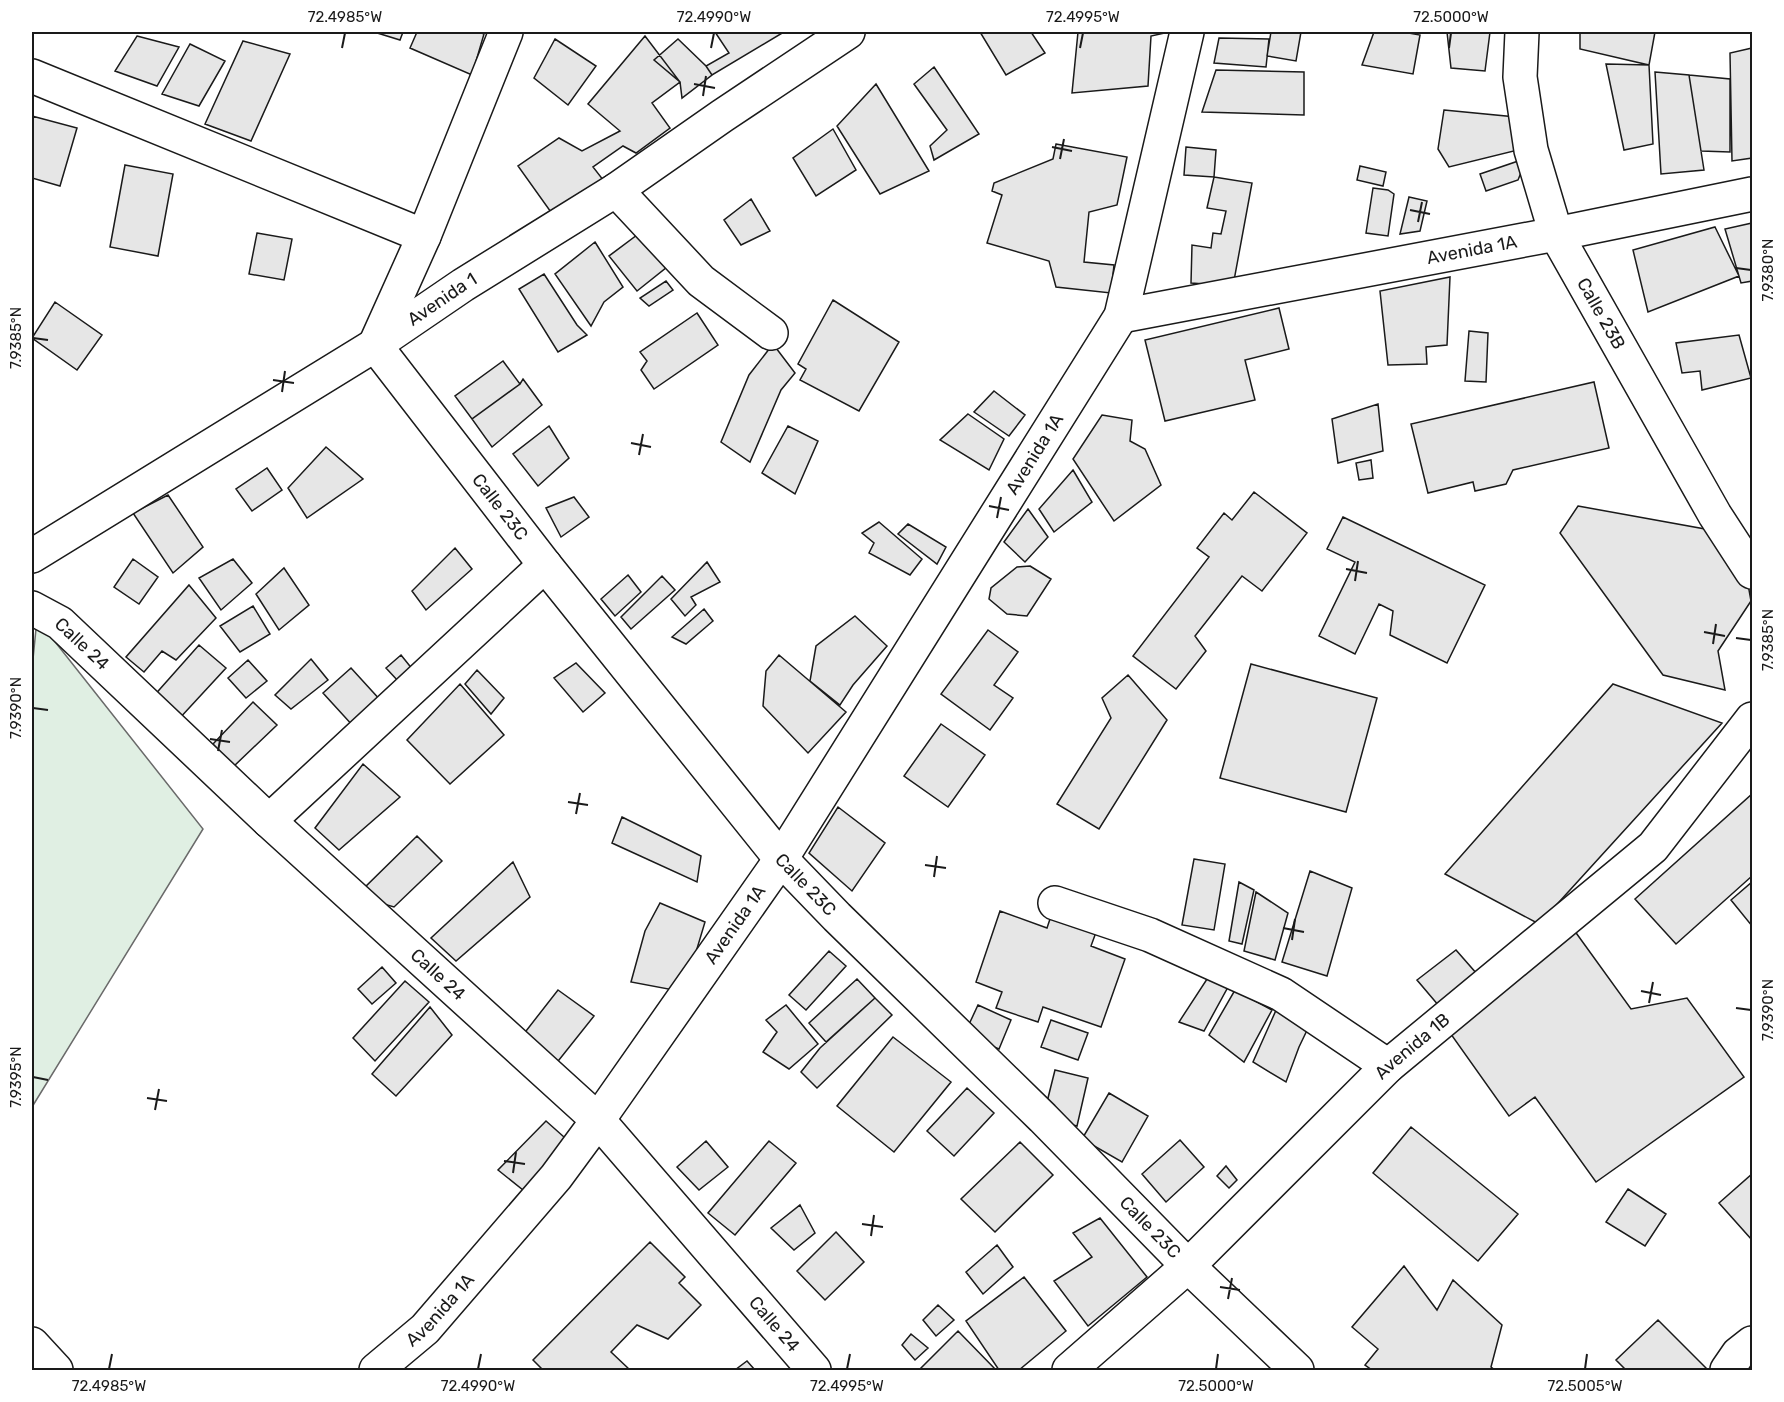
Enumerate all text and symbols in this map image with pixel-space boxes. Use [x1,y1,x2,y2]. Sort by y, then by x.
text: 72.4985°W [308,8,382,26]
text: 72.4990°W [677,8,751,26]
text: 72.4995°W [1046,8,1120,26]
text: 72.5000°W [1413,8,1489,26]
street label: Avenida 1A [1425,231,1519,269]
text: 7.9380°N [1759,239,1777,301]
street label: Avenida 1 [403,268,481,331]
street label: Calle 23B [1572,274,1630,353]
text: 7.9385°N [7,307,25,369]
street label: Avenida 1A [1001,409,1068,499]
street label: Calle 23C [467,469,533,545]
text: 7.9385°N [1759,609,1777,671]
street label: Calle 24 [50,613,114,675]
text: 7.9390°N [7,677,25,739]
street label: Calle 23C [771,849,841,921]
street label: Avenida 1A [700,881,770,968]
street label: Calle 24 [406,944,470,1005]
text: 7.9390°N [1759,979,1777,1041]
street label: Avenida 1B [1370,1009,1454,1084]
text: 7.9395°N [7,1046,25,1108]
street label: Calle 23C [1115,1192,1186,1263]
street label: Avenida 1A [401,1269,479,1351]
street label: Calle 24 [744,1292,805,1357]
text: 72.4985°W [72,1377,146,1395]
text: 72.4990°W [441,1377,515,1395]
text: 72.4995°W [810,1377,884,1395]
text: 72.5000°W [1178,1377,1254,1395]
text: 72.5005°W [1548,1377,1623,1395]

